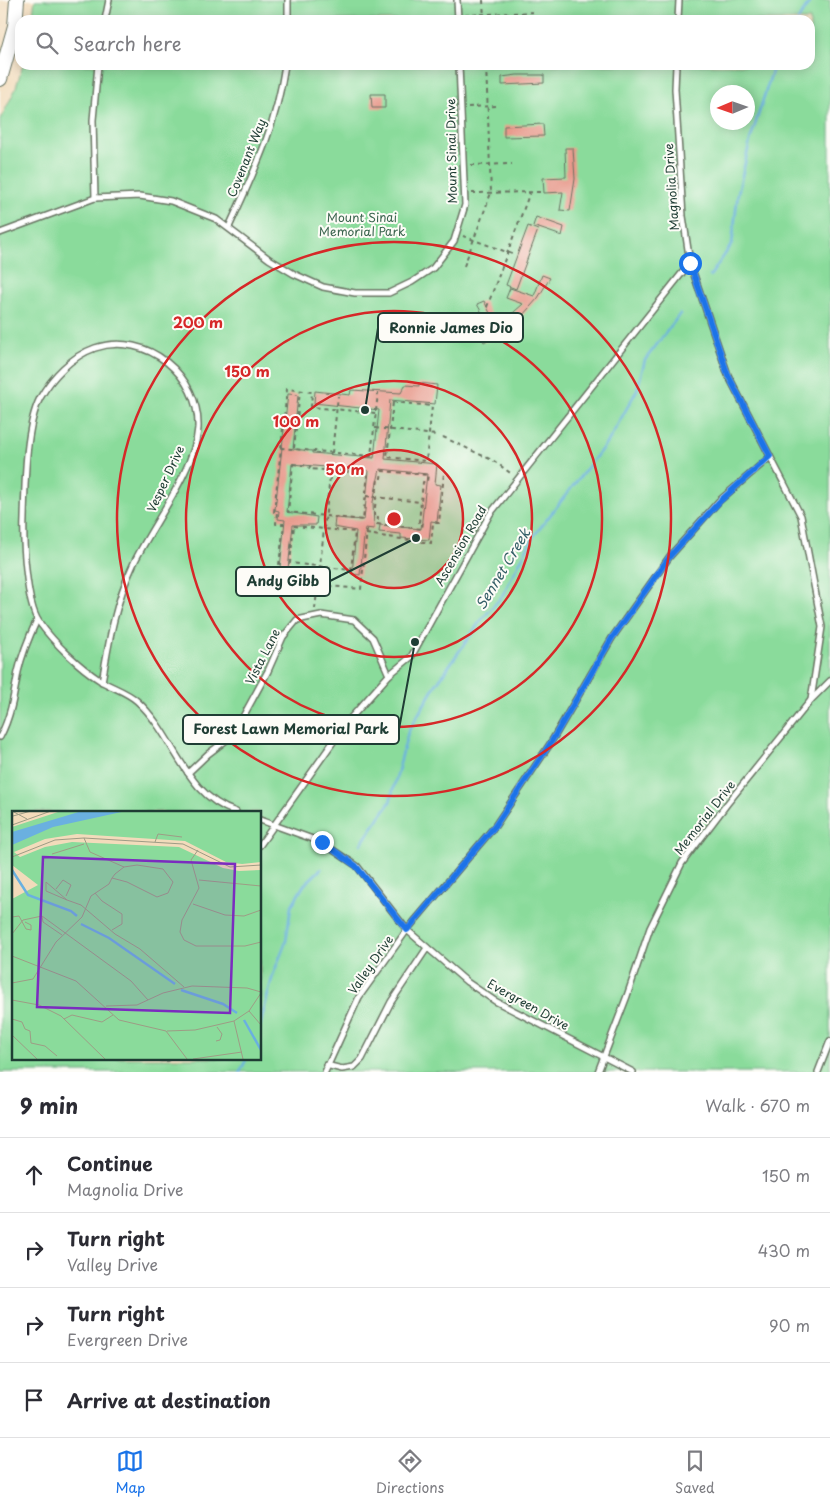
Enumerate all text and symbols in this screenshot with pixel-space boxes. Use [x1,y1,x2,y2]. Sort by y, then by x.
search box [15,15,815,70]
icon: search [33,29,61,57]
text: Search here [73,29,182,57]
north arrow [710,85,755,130]
street label: Mount Sinai Drive [441,98,461,204]
street label: Covenant Way [222,115,270,200]
street label: Magnolia Drive [659,143,683,231]
park label: Mount Sinai Memorial Park [319,208,405,240]
route start [679,252,702,275]
text: 200 m [173,310,223,333]
callout: Ronnie James Dio [378,313,523,342]
text: Ronnie James Dio [389,317,513,338]
text: 150 m [224,359,270,382]
text: 100 m [273,409,319,432]
street label: Vesper Drive [142,442,188,515]
text: 50 m [326,457,364,480]
street label: Ascension Road [430,502,490,589]
centre of rings [385,510,403,528]
water label: Sennet Creek [470,523,536,613]
callout: Andy Gibb [236,567,330,596]
text: Andy Gibb [246,570,319,591]
street label: Vista Lane [240,625,284,688]
callout: Forest Lawn Memorial Park [183,715,399,744]
text: Forest Lawn Memorial Park [193,718,389,739]
street label: Memorial Drive [669,776,739,858]
inset map [12,811,261,1060]
route end [311,831,334,854]
street label: Valley Drive [343,931,397,998]
street label: Evergreen Drive [484,974,573,1034]
text: 9 min [20,1089,78,1121]
text: Walk · 670 m [705,1093,810,1117]
text: Continue [67,1149,153,1177]
icon: ahead [20,1161,48,1189]
text: 150 m [762,1163,810,1187]
text: Magnolia Drive [67,1177,184,1201]
text: Turn right [67,1224,165,1252]
icon: right [20,1236,48,1264]
text: 430 m [758,1238,810,1262]
text: Valley Drive [67,1252,158,1276]
text: Turn right [67,1299,165,1327]
icon: right [20,1311,48,1339]
text: 90 m [769,1313,810,1337]
text: Evergreen Drive [67,1327,188,1351]
icon: arrive [20,1386,48,1414]
text: Arrive at destination [67,1386,271,1414]
tab: Map [115,1447,145,1498]
tab: Directions [376,1447,444,1498]
tab: Saved [675,1447,715,1498]

